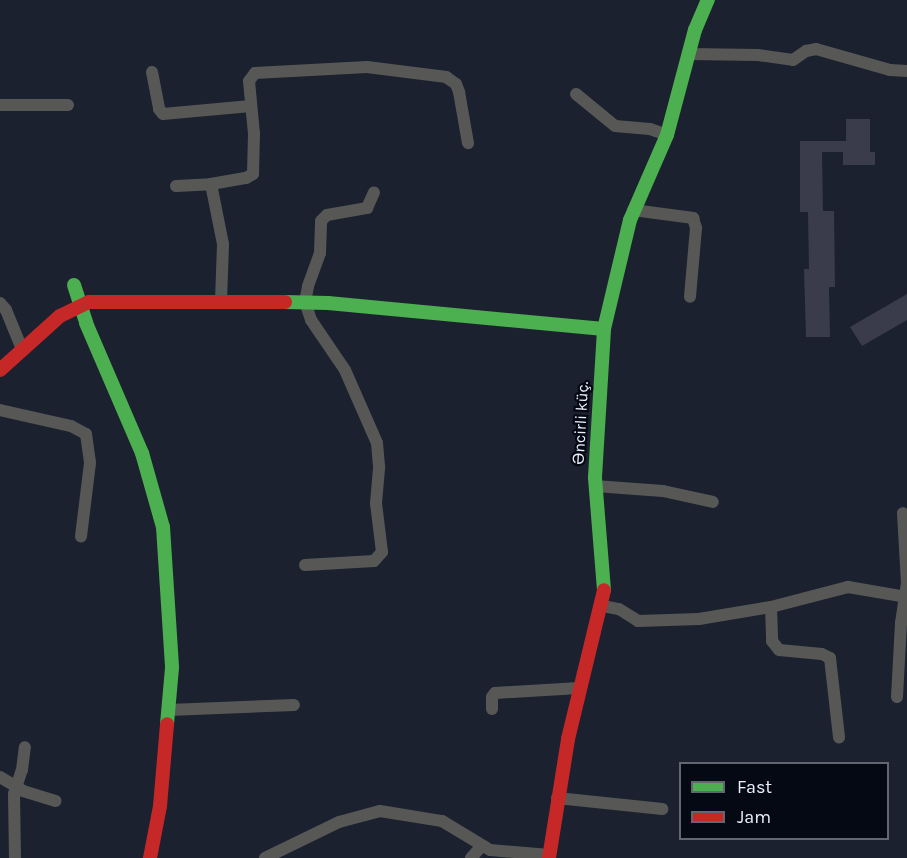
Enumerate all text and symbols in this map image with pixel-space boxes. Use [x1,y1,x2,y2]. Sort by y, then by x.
street label: Əncirli küç. [569,381,593,465]
legend [679,762,889,840]
text: Fast [737,776,772,798]
text: Jam [737,806,771,828]

